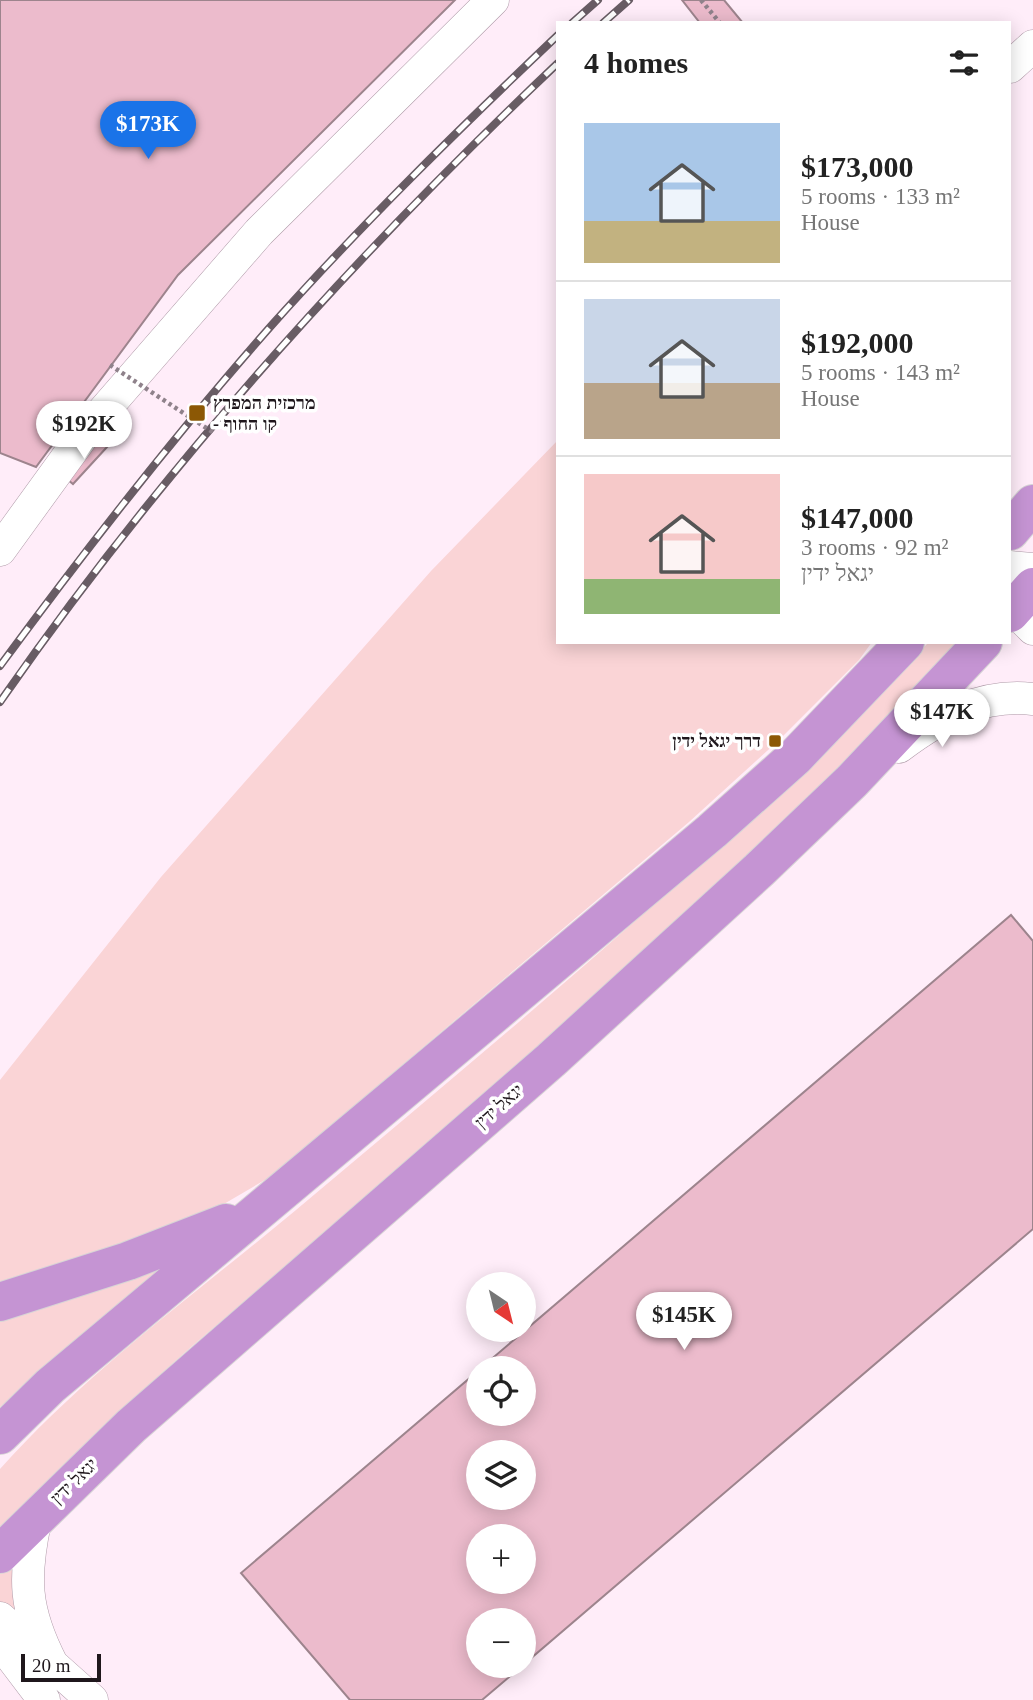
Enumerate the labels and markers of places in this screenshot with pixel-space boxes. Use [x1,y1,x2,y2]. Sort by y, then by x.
pin: $173K [99,102,197,161]
place label: מרכזית המפרץ - קו החוף [213,393,316,434]
pin: $192K [35,402,133,461]
marker: מרכזית המפרץ - קו החוף [187,403,207,423]
pin: $147K [893,690,991,749]
place label: דרך יגאל ידין [672,731,761,751]
marker: דרך יגאל ידין [767,733,783,749]
pin: $145K [635,1292,733,1352]

